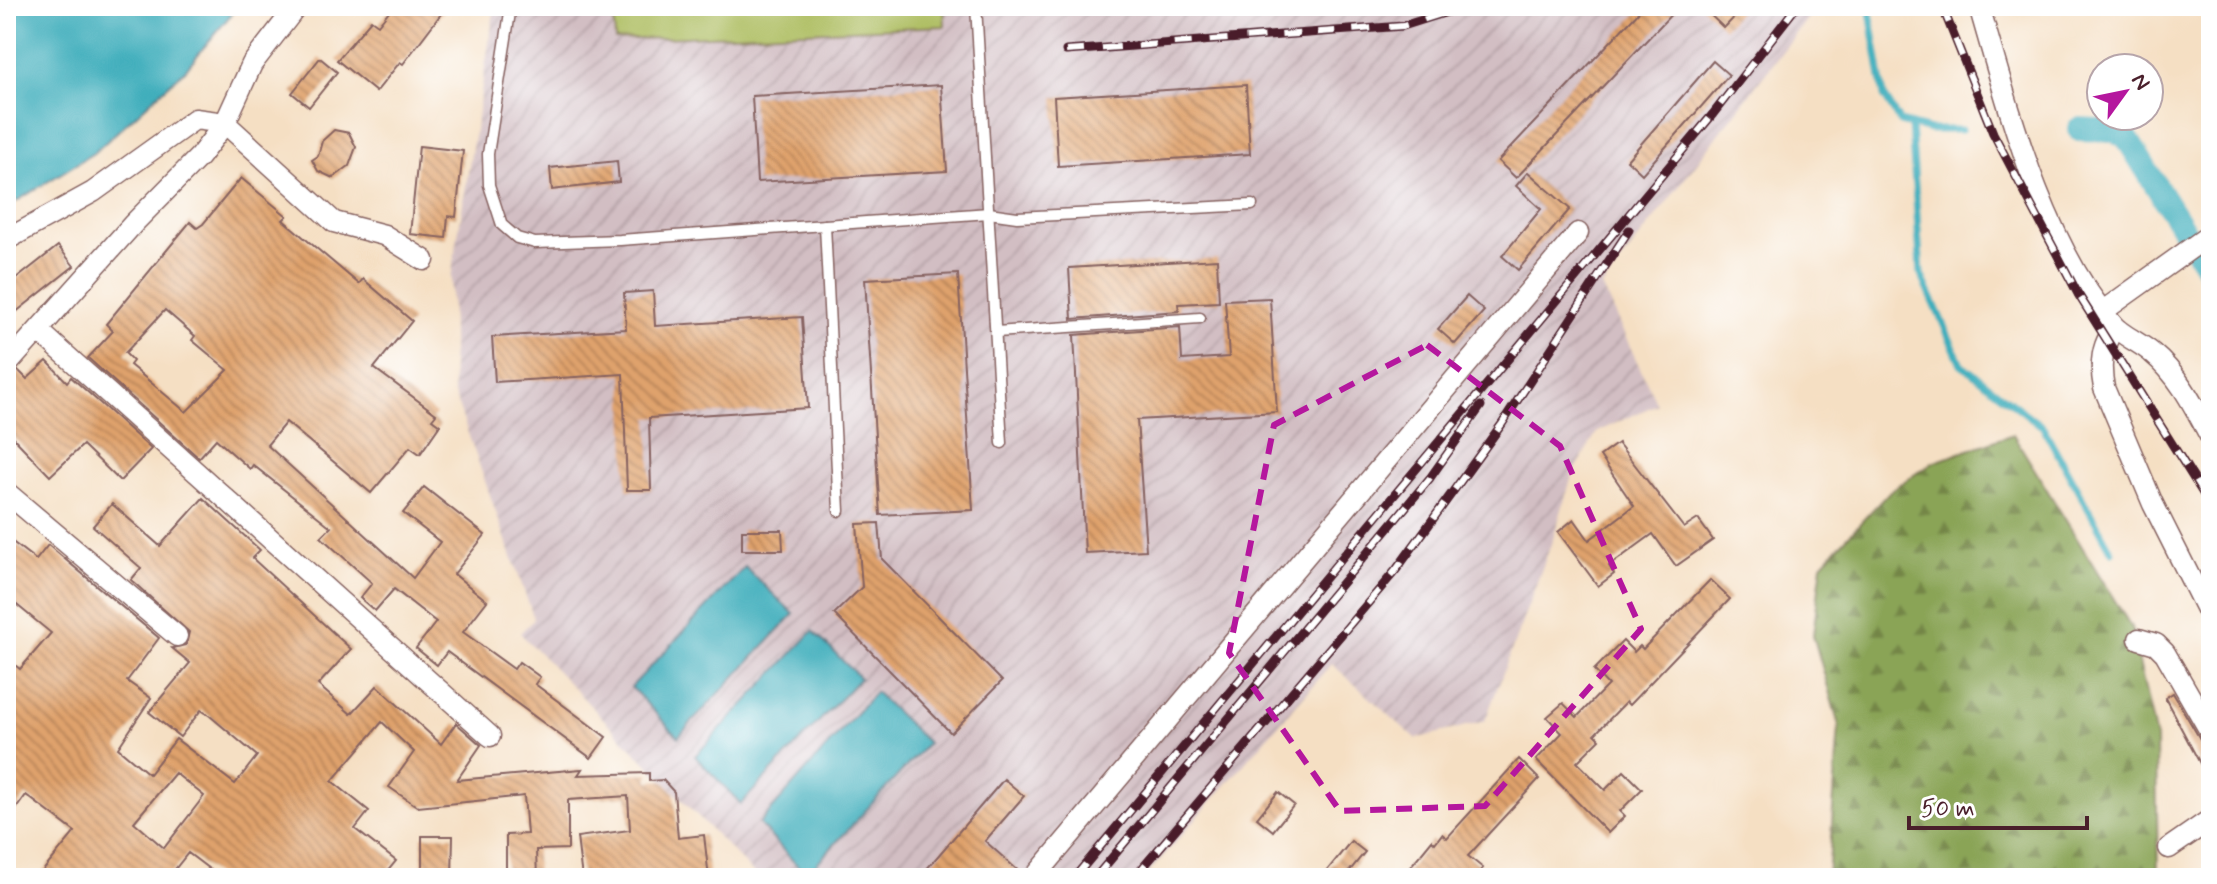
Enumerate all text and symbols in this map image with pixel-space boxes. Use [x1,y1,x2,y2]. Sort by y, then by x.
north arrow [2085,52,2165,132]
text: N [2124,68,2156,96]
scale bar [1909,780,2087,830]
text: 50 m [1921,794,1975,825]

